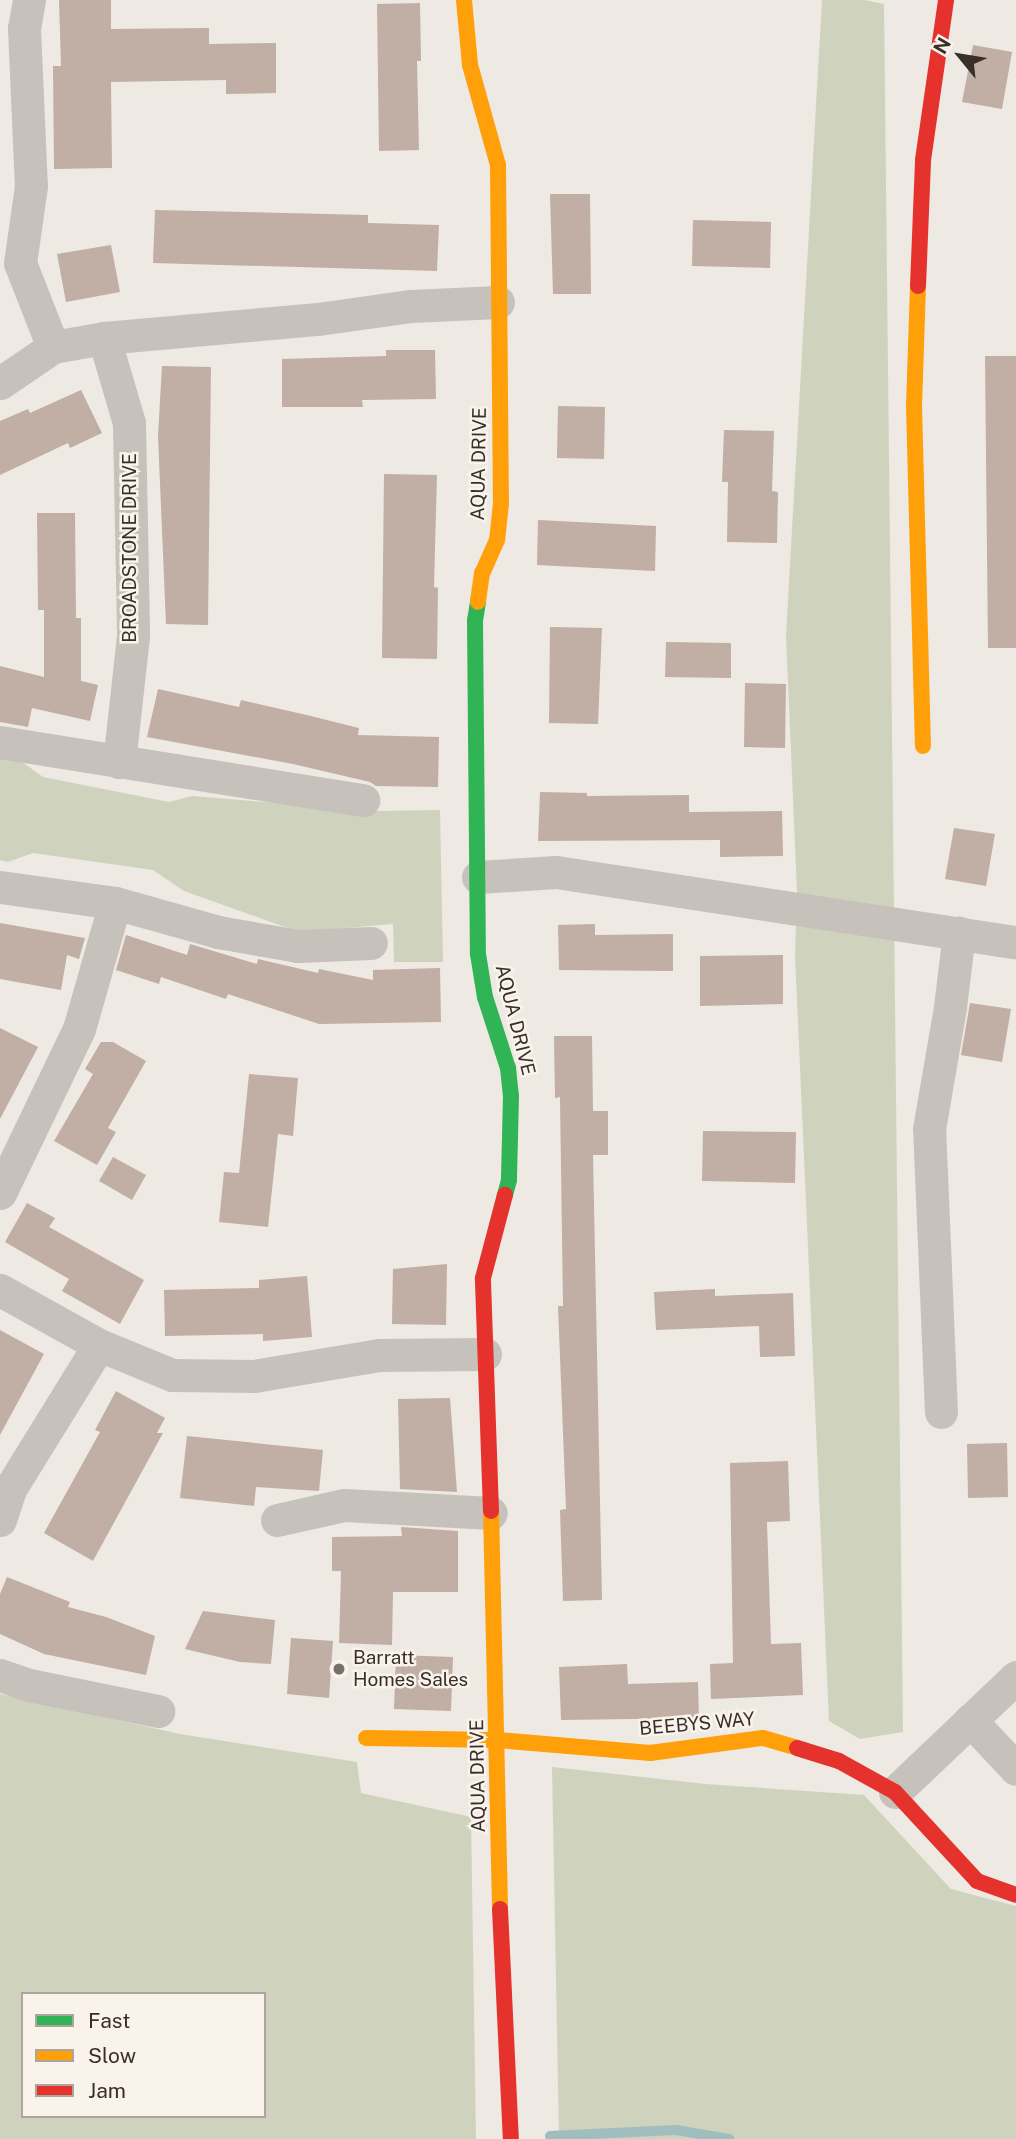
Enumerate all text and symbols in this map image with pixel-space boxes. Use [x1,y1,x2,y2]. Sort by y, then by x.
north arrow [925,21,995,91]
text: N [929,34,955,57]
street label: AQUA DRIVE [467,407,491,521]
street label: BROADSTONE DRIVE [119,453,141,643]
street label: AQUA DRIVE [490,962,540,1078]
place label: Barratt Homes Sales [353,1647,468,1691]
marker: Barratt Homes Sales [331,1661,347,1677]
street label: BEEBYS WAY [638,1708,756,1740]
street label: AQUA DRIVE [466,1719,490,1833]
legend [21,1992,266,2118]
text: Fast [88,2008,130,2033]
text: Slow [88,2043,136,2068]
text: Jam [88,2078,126,2103]

